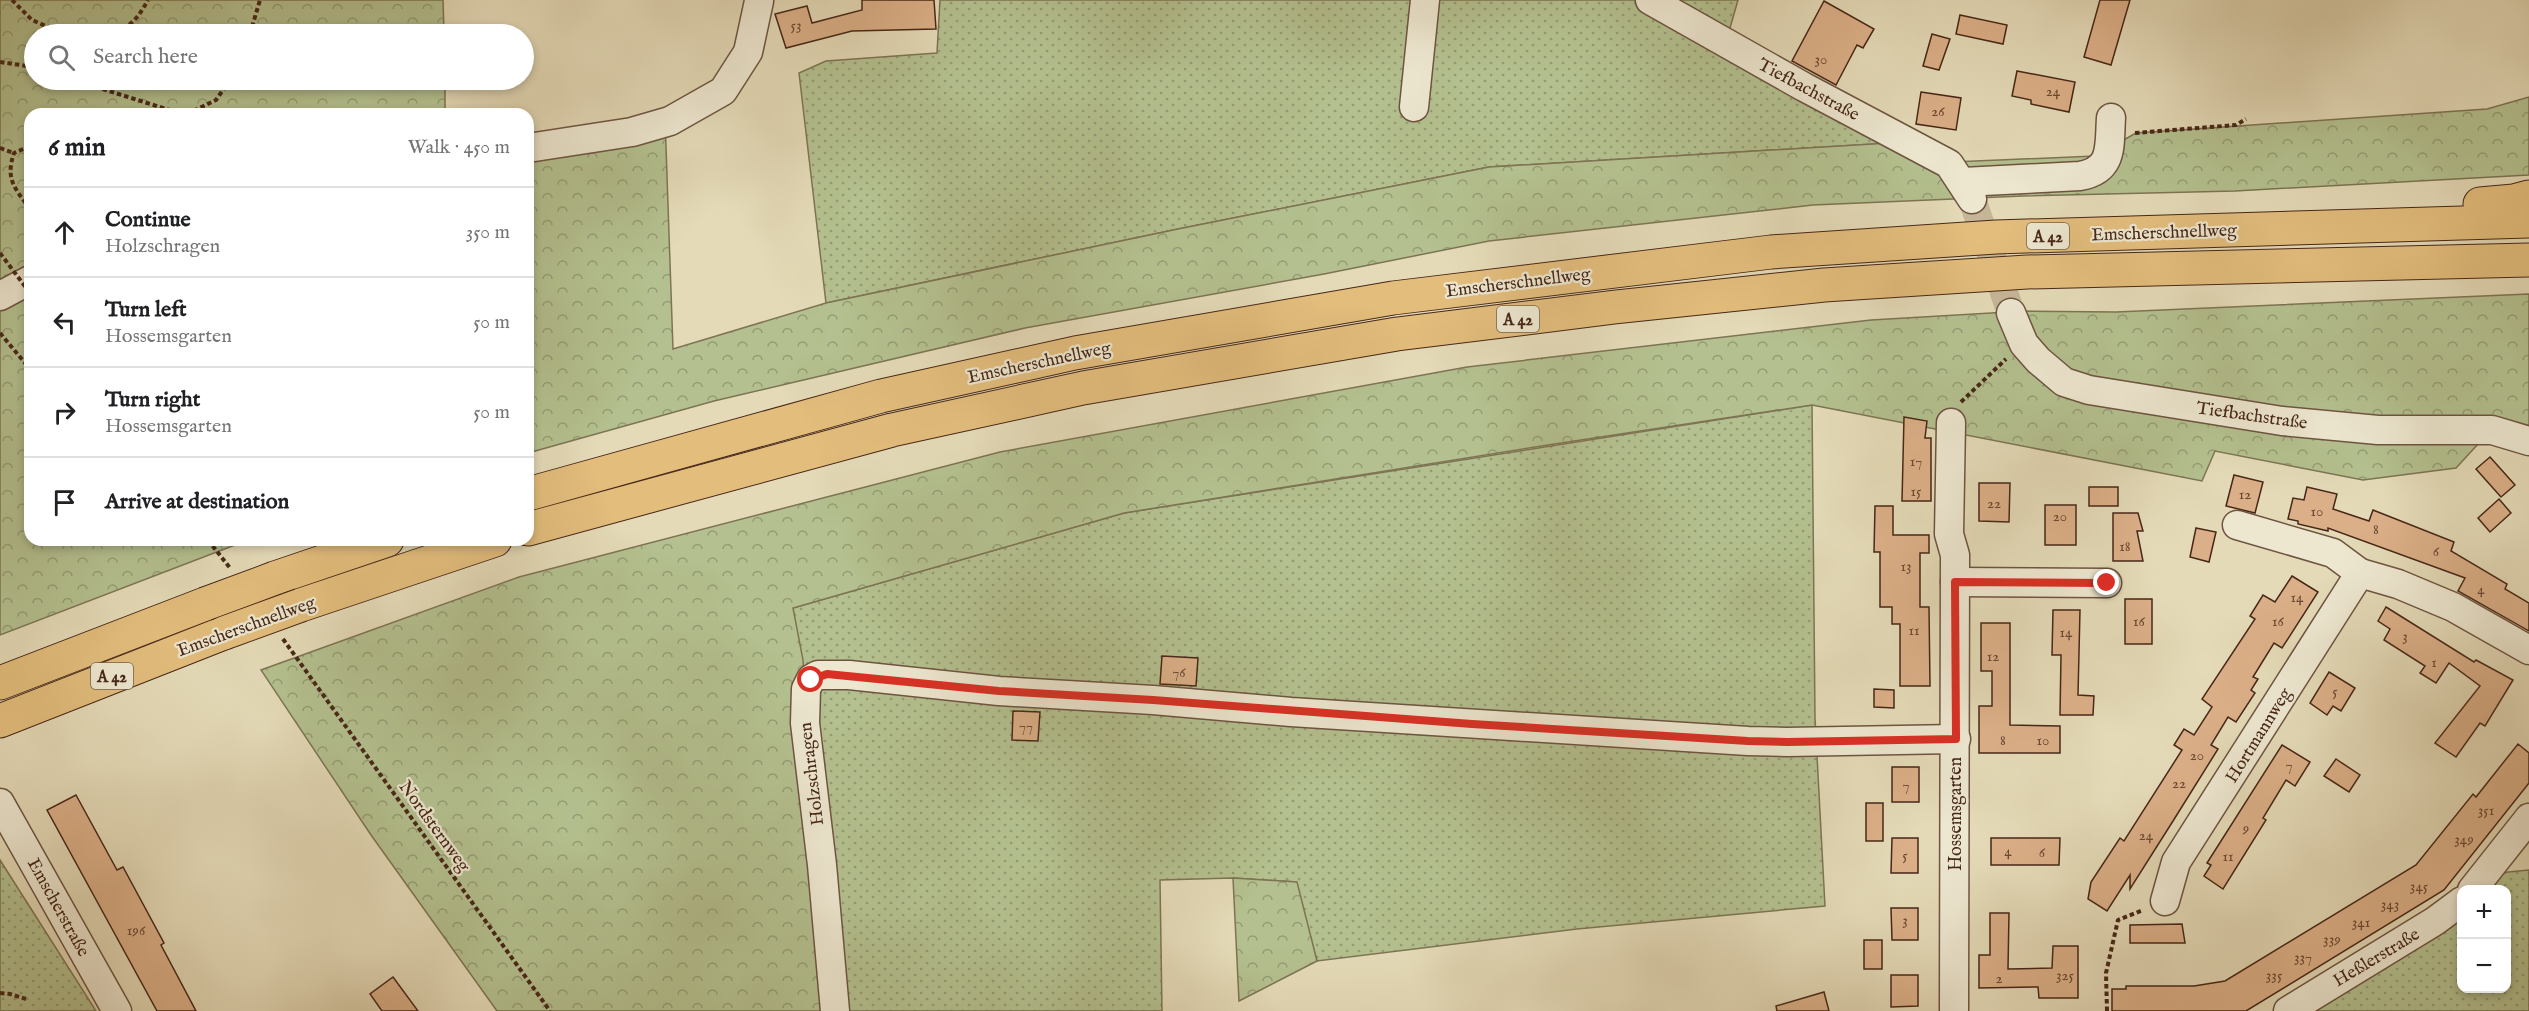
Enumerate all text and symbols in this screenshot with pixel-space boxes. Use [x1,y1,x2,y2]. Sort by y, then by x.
house number: 53 [790,16,802,35]
search box [24,24,534,90]
icon: search [45,41,78,74]
text: Search here [93,43,198,71]
house number: 30 [1815,50,1827,69]
street label: Tiefbachstraße [1754,54,1863,127]
house number: 24 [2046,82,2061,101]
house number: 26 [1931,102,1945,121]
text: 6 min [48,131,106,164]
text: Walk · 450 m [408,135,510,160]
text: Continue [105,206,191,234]
icon: ahead [48,216,81,249]
street label: Emscherschnellweg [2091,219,2237,248]
text: 350 m [466,220,510,245]
road number: A 42 [2027,223,2069,249]
text: Holzschragen [105,234,220,259]
street label: Emscherschnellweg [1445,263,1592,304]
text: Turn left [105,296,187,324]
icon: left [48,306,81,339]
road number: A 42 [1497,306,1539,332]
text: 50 m [473,310,510,335]
text: Hossemsgarten [105,324,232,349]
street label: Emscherschnellweg [966,337,1113,390]
text: Turn right [105,386,200,414]
icon: right [48,396,81,429]
street label: Tiefbachstraße [2195,397,2309,436]
text: 50 m [473,400,510,425]
text: Hossemsgarten [105,414,232,439]
house number: 17 [1910,452,1922,471]
house number: 15 [1910,482,1922,501]
house number: 12 [2239,485,2251,504]
icon: arrive [48,486,81,519]
text: Arrive at destination [105,488,289,516]
house number: 22 [1987,494,2001,513]
house number: 10 [2311,502,2323,521]
house number: 20 [2053,507,2067,526]
house number: 8 [2373,520,2379,539]
house number: 18 [2119,537,2131,556]
house number: 6 [2433,542,2440,561]
house number: 13 [1900,557,1912,576]
route end [2093,569,2119,595]
house number: 4 [2477,580,2485,599]
house number: 14 [2291,588,2304,607]
street label: Emscherschnellweg [174,592,319,663]
house number: 16 [2133,612,2146,631]
house number: 16 [2272,612,2285,631]
house number: 11 [1908,621,1920,640]
house number: 14 [2060,623,2073,642]
house number: 3 [2402,627,2408,646]
house number: 12 [1987,647,1999,666]
house number: 1 [2431,653,2437,672]
road number: A 42 [91,663,133,689]
house number: 76 [1172,663,1186,682]
route start [797,666,823,692]
house number: 5 [2332,682,2338,701]
street label: Hortmannweg [2221,684,2298,788]
house number: 77 [1019,717,1033,736]
street label: Holzschragen [795,721,830,827]
house number: 8 [2000,731,2006,750]
house number: 10 [2037,731,2049,750]
house number: 20 [2190,746,2204,765]
street label: Hossemsgarten [1945,756,1968,871]
house number: 7 [2285,756,2293,775]
house number: 22 [2172,774,2186,793]
house number: 7 [1902,776,1910,795]
street label: Nordsternweg [393,777,475,877]
house number: 351 [2478,801,2494,820]
house number: 9 [2242,819,2249,838]
house number: 24 [2139,826,2154,845]
house number: 349 [2454,830,2474,849]
house number: 4 [2004,842,2012,861]
house number: 6 [2039,843,2046,862]
house number: 5 [1902,846,1908,865]
house number: 11 [2222,847,2234,866]
street label: Emscherstraße [21,854,94,961]
house number: 345 [2410,877,2429,896]
map controls [2457,885,2511,993]
button: + [2457,885,2511,939]
house number: 343 [2381,895,2399,914]
house number: 3 [1902,911,1908,930]
house number: 341 [2352,913,2370,932]
house number: 196 [127,921,146,940]
street label: Heßlerstraße [2329,923,2424,993]
house number: 339 [2323,930,2341,949]
button: − [2457,939,2511,993]
house number: 337 [2294,948,2312,967]
house number: 325 [2056,966,2075,985]
house number: 335 [2266,966,2283,985]
house number: 2 [1995,969,2003,988]

